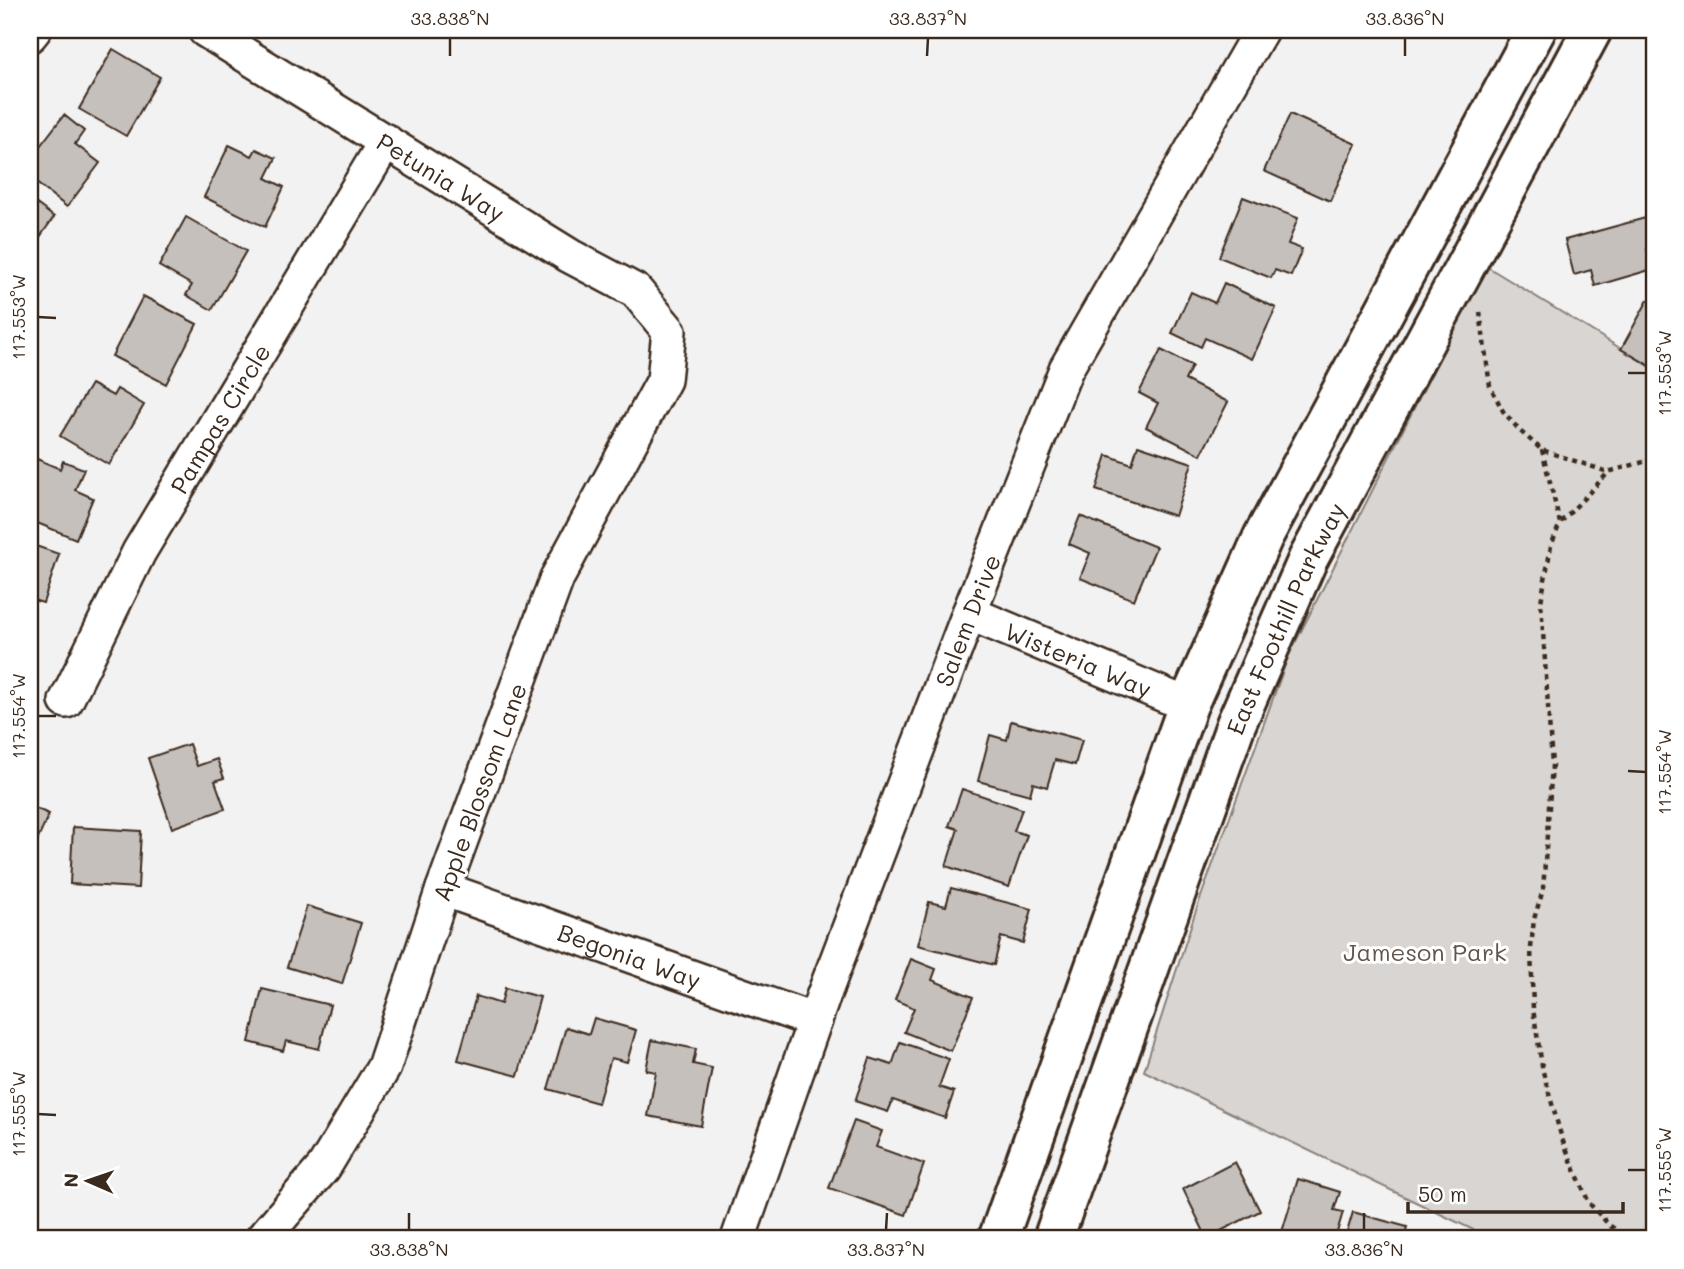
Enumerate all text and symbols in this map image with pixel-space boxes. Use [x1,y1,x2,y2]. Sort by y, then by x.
text: 33.838°N [411,6,489,30]
text: 33.837°N [889,6,967,30]
text: 33.836°N [1366,6,1444,30]
street label: Petunia Way [372,125,511,228]
text: 117.553°W [6,274,30,360]
text: 117.553°W [1652,330,1676,416]
street label: Pampas Circle [162,338,276,499]
street label: East Foothill Parkway [1218,497,1351,738]
street label: Salem Drive [927,549,1007,691]
street label: Wisteria Way [1001,615,1157,704]
text: 117.554°W [6,673,30,759]
street label: Apple Blossom Lane [425,679,533,905]
text: 117.554°W [1652,729,1676,815]
street label: Begonia Way [554,916,705,995]
park label: Jameson Park [1343,936,1507,967]
text: 117.555°W [6,1071,30,1157]
text: 117.555°W [1652,1127,1676,1213]
north arrow [52,1146,122,1216]
scale bar [1408,1171,1623,1215]
text: N [58,1173,83,1188]
text: 50 m [1418,1180,1467,1207]
text: 33.838°N [370,1237,448,1261]
text: 33.837°N [847,1237,925,1261]
text: 33.836°N [1325,1237,1403,1261]

